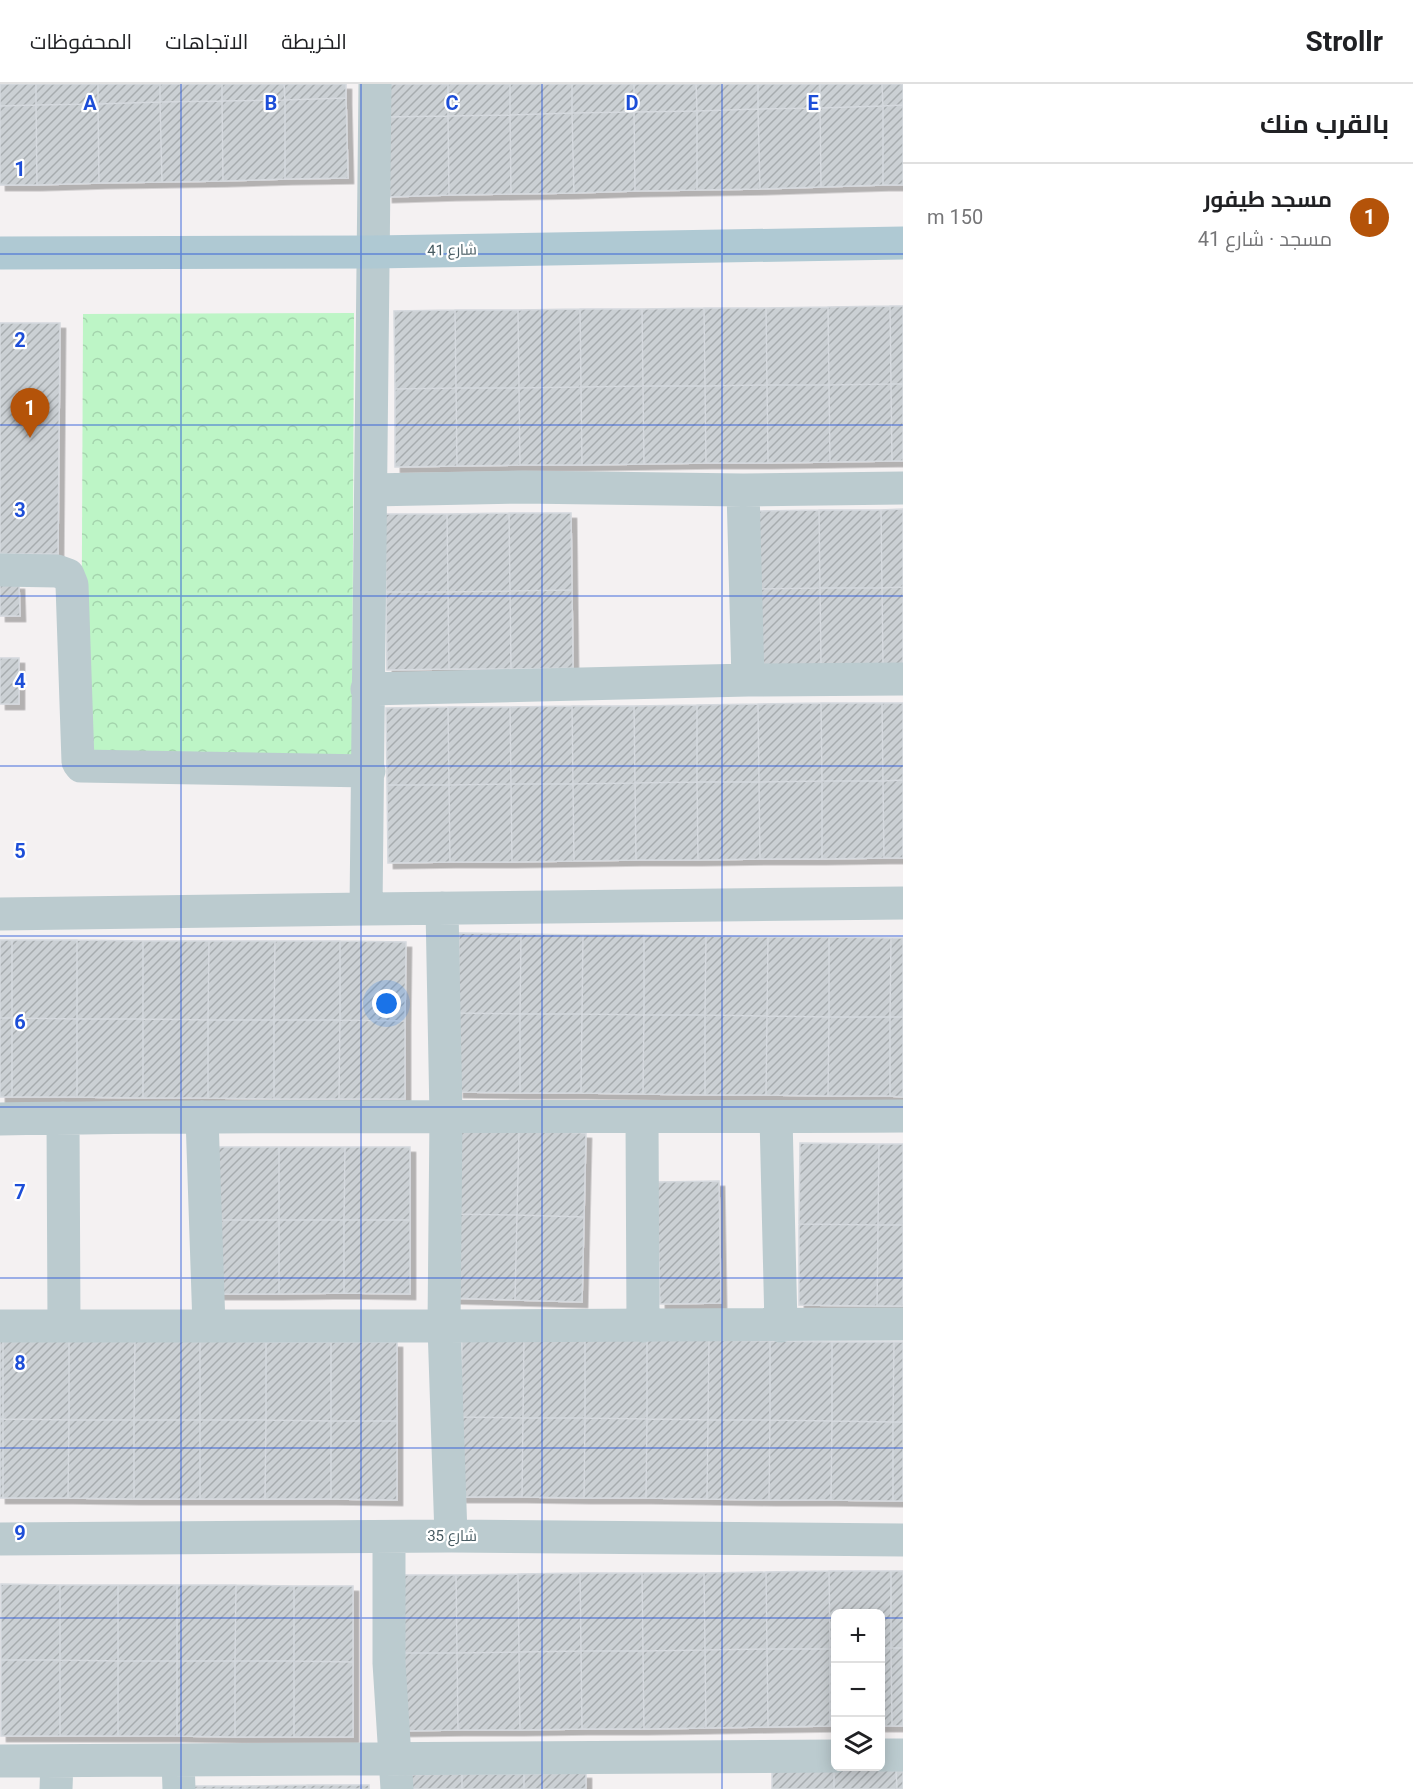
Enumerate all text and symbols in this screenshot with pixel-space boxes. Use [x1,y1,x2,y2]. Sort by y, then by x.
text: Strollr [1306,25,1383,58]
text: المحفوظات [30,30,132,54]
text: الاتجاهات [165,30,248,54]
text: الخريطة [281,30,347,54]
text: A [83,91,97,115]
text: B [265,91,277,115]
text: C [445,91,459,115]
text: D [626,91,639,115]
text: E [807,91,819,115]
text: بالقرب منك [1260,109,1389,139]
text: 1 [14,157,26,181]
text: مسجد طيفور [1203,187,1332,212]
text: 150 m [927,205,983,229]
text: 1 [1364,205,1375,229]
text: مسجد · شارع 41 [1198,227,1332,251]
street label: شارع 41 [427,241,477,261]
text: 2 [14,328,26,352]
pin: 1 [10,388,50,438]
text: 3 [14,498,26,522]
text: 4 [14,669,26,693]
text: 5 [14,839,26,863]
your location [372,989,401,1018]
text: 6 [14,1010,26,1034]
text: 7 [14,1180,26,1204]
text: 8 [14,1351,26,1375]
text: 9 [14,1521,26,1545]
street label: شارع 35 [427,1527,477,1547]
map controls [831,1609,885,1771]
button: + [831,1609,885,1663]
button: − [831,1663,885,1717]
button: layers [831,1717,885,1771]

